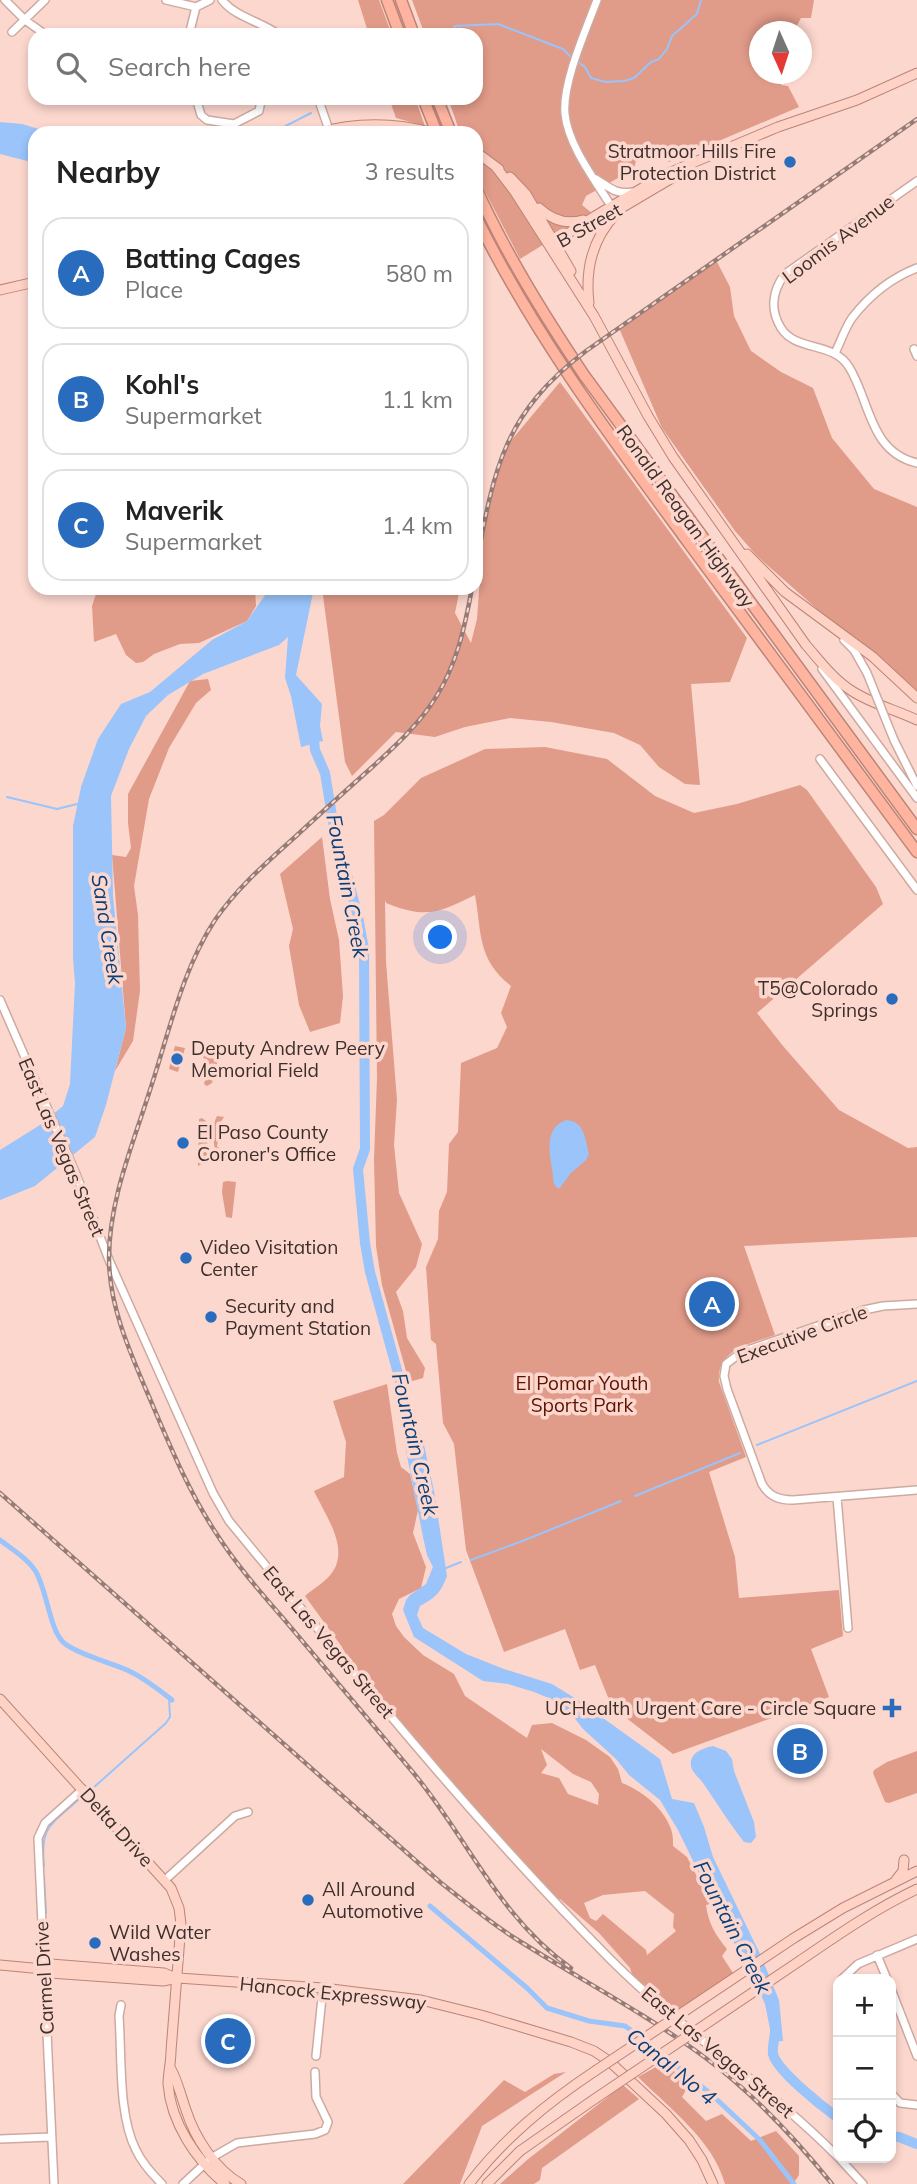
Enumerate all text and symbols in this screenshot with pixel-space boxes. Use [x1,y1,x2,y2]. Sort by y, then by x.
north arrow [749,21,812,84]
search box [28,28,483,105]
icon: search [52,48,90,86]
text: Search here [108,50,251,83]
place label: Stratmoor Hills Fire Protection District [608,139,776,185]
text: Nearby [56,153,160,191]
marker: Stratmoor Hills Fire Protection District [782,154,798,170]
text: 3 results [365,157,455,186]
street label: Loomis Avenue [777,189,899,289]
street label: B Street [552,197,626,253]
text: Batting Cages [125,242,301,275]
text: A [72,259,90,288]
text: 580 m [385,259,453,288]
text: Place [125,275,183,304]
text: Kohl's [125,368,199,401]
text: B [73,385,89,414]
text: 1.1 km [382,385,453,414]
text: Supermarket [125,401,262,430]
street label: Ronald Reagan Highway [612,420,760,612]
text: Maverik [125,494,223,527]
text: C [73,511,89,540]
text: 1.4 km [382,511,453,540]
text: Supermarket [125,527,262,556]
water label: Fountain Creek [321,812,375,961]
water label: Sand Creek [86,872,130,987]
your location [423,920,457,954]
place label: T5@Colorado Springs [758,976,878,1022]
marker: T5@Colorado Springs [884,991,900,1007]
place label: Deputy Andrew Peery Memorial Field [191,1036,385,1082]
marker: Deputy Andrew Peery Memorial Field [169,1051,185,1067]
street label: East Las Vegas Street [13,1054,111,1240]
place label: El Paso County Coroner's Office [197,1120,336,1166]
marker: El Paso County Coroner's Office [175,1135,191,1151]
place label: Video Visitation Center [200,1235,338,1281]
marker: Video Visitation Center [178,1250,194,1266]
pin: A [689,1278,735,1330]
place label: Security and Payment Station [225,1294,371,1340]
street label: Executive Circle [734,1299,870,1369]
marker: Security and Payment Station [203,1309,219,1325]
water label: Fountain Creek [387,1370,445,1519]
park label: El Pomar Youth Sports Park [515,1371,649,1417]
street label: East Las Vegas Street [258,1561,400,1723]
place label: UCHealth Urgent Care - Circle Square [545,1696,876,1720]
marker: UCHealth Urgent Care - Circle Square [882,1698,902,1718]
pin: B [777,1725,823,1777]
street label: Delta Drive [75,1783,159,1871]
water label: Fountain Creek [688,1856,778,1999]
place label: All Around Automotive [322,1877,423,1923]
marker: All Around Automotive [300,1892,316,1908]
place label: Wild Water Washes [109,1920,211,1966]
street label: Carmel Drive [29,1921,59,2035]
marker: Wild Water Washes [87,1935,103,1951]
street label: Hancock Expressway [238,1971,428,2015]
map controls [833,1974,896,2163]
button: + [833,1974,896,2037]
street label: East Las Vegas Street [637,1981,799,2123]
pin: C [205,2015,251,2067]
water label: Canal No 4 [622,2022,722,2110]
button: − [833,2037,896,2100]
button: locate [833,2100,896,2163]

